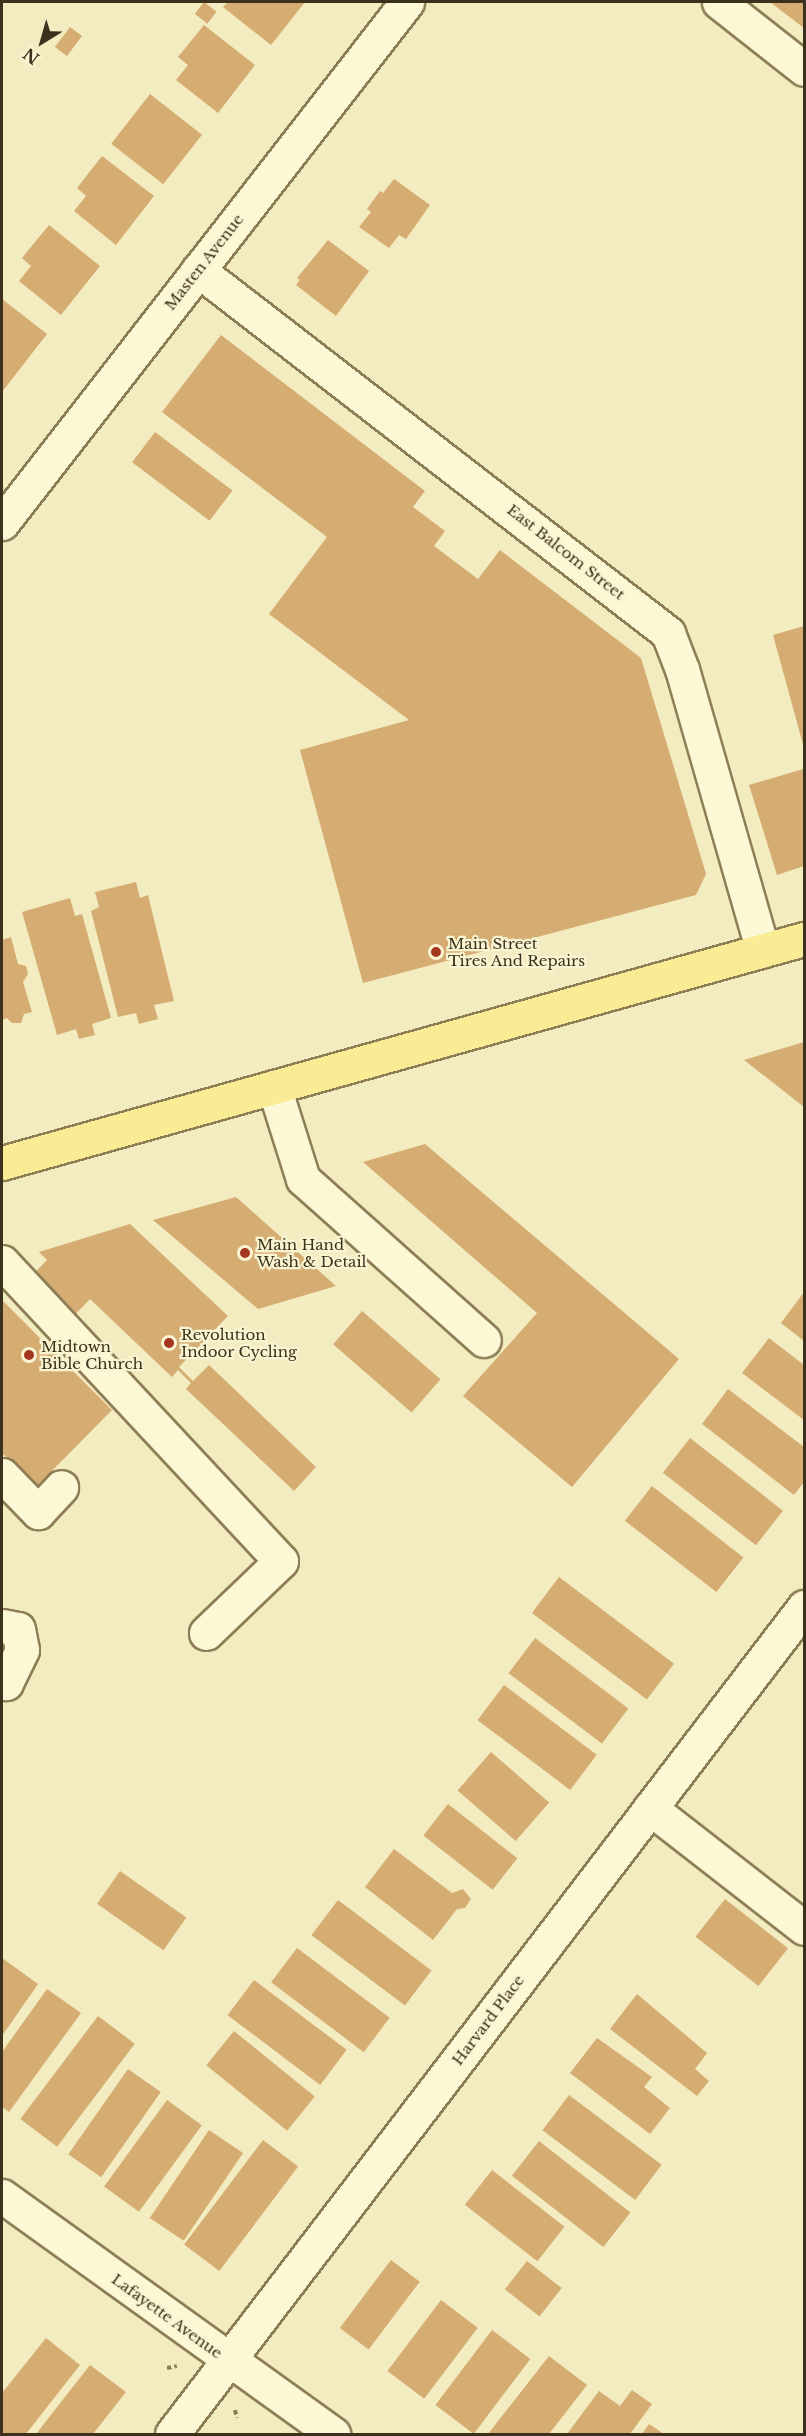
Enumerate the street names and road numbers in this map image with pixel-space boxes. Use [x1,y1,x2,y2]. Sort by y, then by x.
street label: Masten Avenue [161,210,247,314]
street label: East Balcom Street [504,501,628,603]
street label: Harvard Place [448,1971,528,2069]
street label: Lafayette Avenue [108,2270,226,2362]

